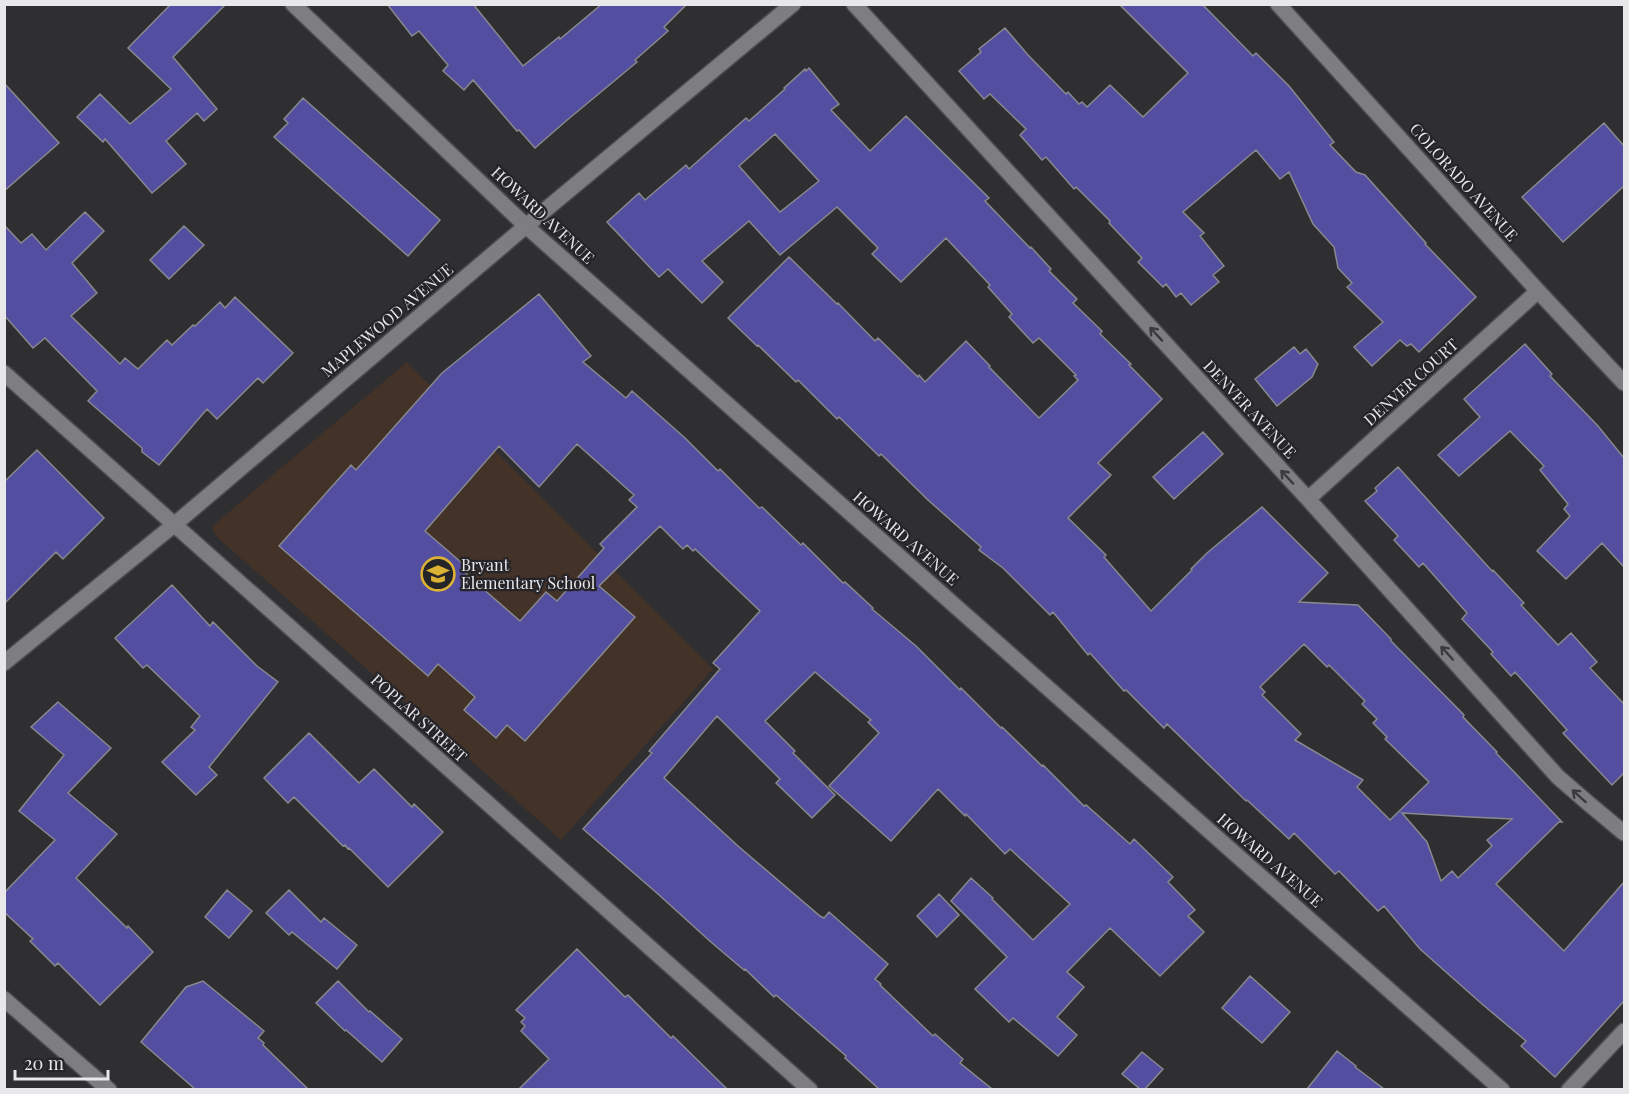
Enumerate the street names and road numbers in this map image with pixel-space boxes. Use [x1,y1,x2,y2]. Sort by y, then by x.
street label: COLORADO AVENUE [1406,118,1523,245]
street label: HOWARD AVENUE [487,161,599,268]
street label: MAPLEWOOD AVENUE [316,258,457,381]
street label: DENVER COURT [1359,334,1462,430]
street label: DENVER AVENUE [1199,355,1301,462]
street label: HOWARD AVENUE [849,486,964,589]
street label: POPLAR STREET [367,669,472,766]
street label: HOWARD AVENUE [1213,808,1328,911]

